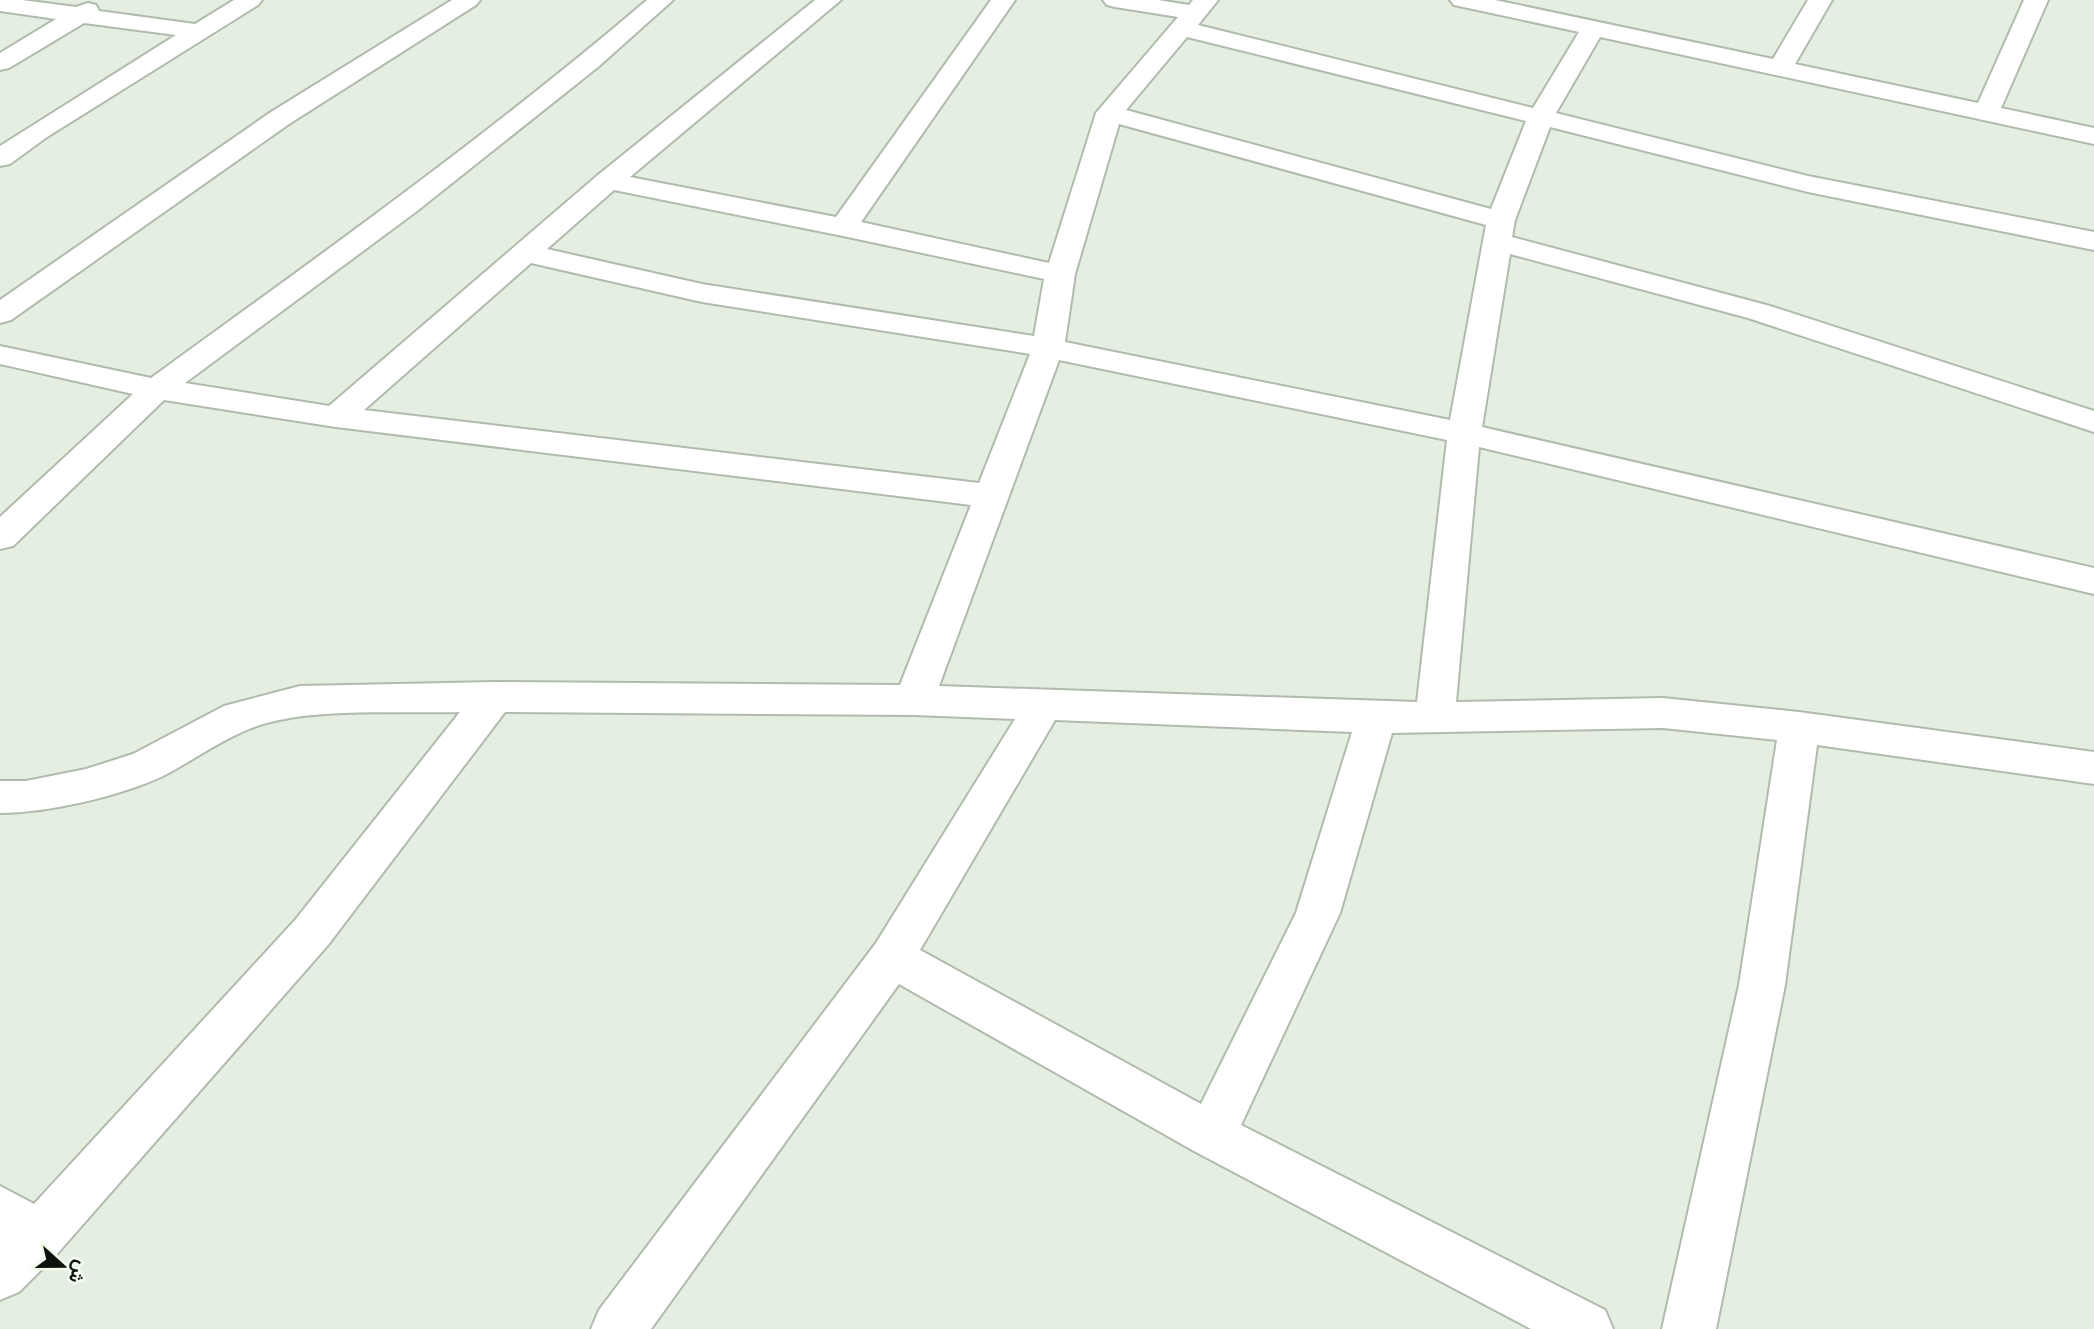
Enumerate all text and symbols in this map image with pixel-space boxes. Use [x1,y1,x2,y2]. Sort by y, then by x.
north arrow [28,1231,98,1301]
text: ش [62,1256,92,1286]

